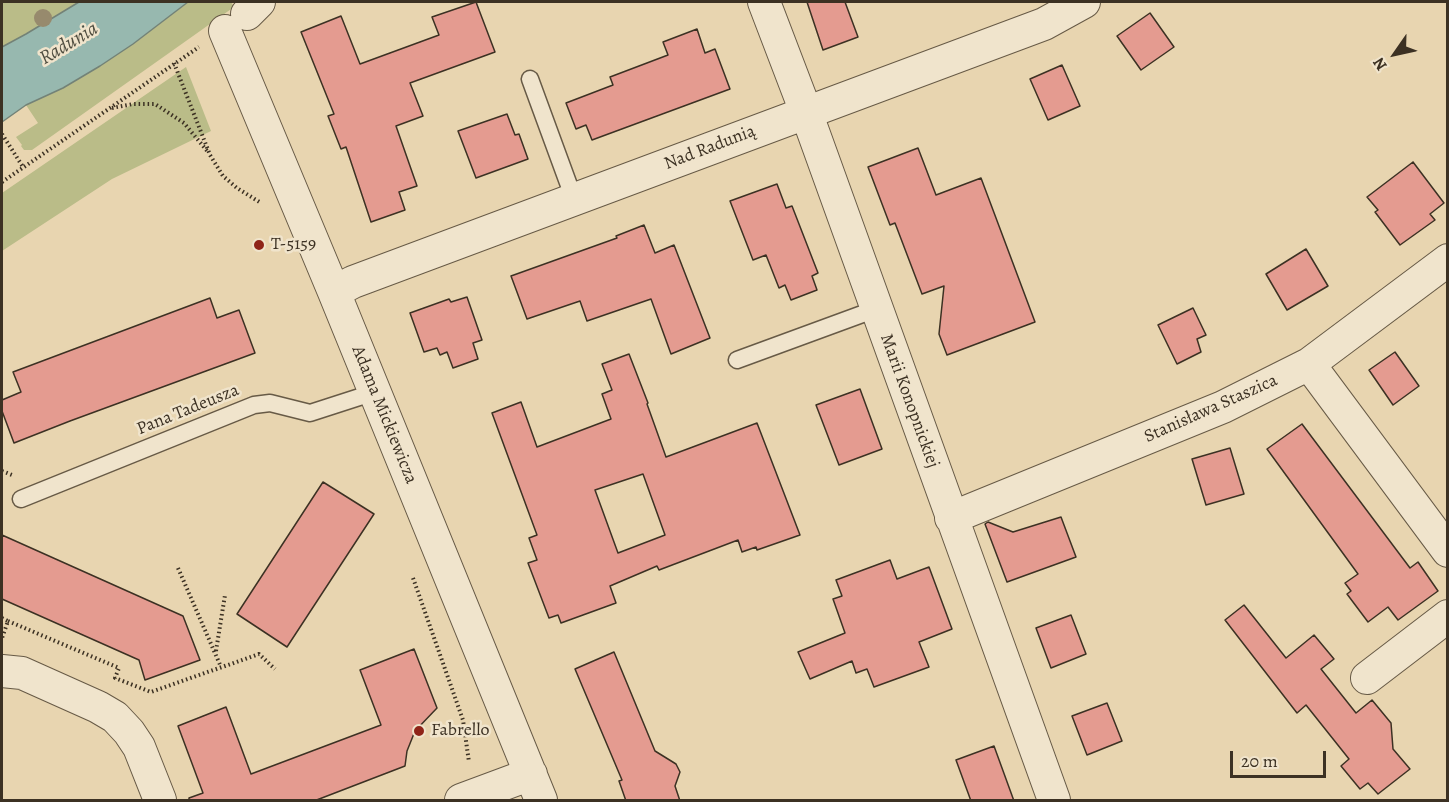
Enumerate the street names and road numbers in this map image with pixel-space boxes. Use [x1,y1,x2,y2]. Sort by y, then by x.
street label: Nad Radunią [661,121,759,175]
street label: Marii Konopnickiej [875,331,943,471]
street label: Adama Mickiewicza [346,343,422,487]
street label: Stanisława Staszica [1141,370,1281,448]
street label: Pana Tadeusza [134,380,242,440]

